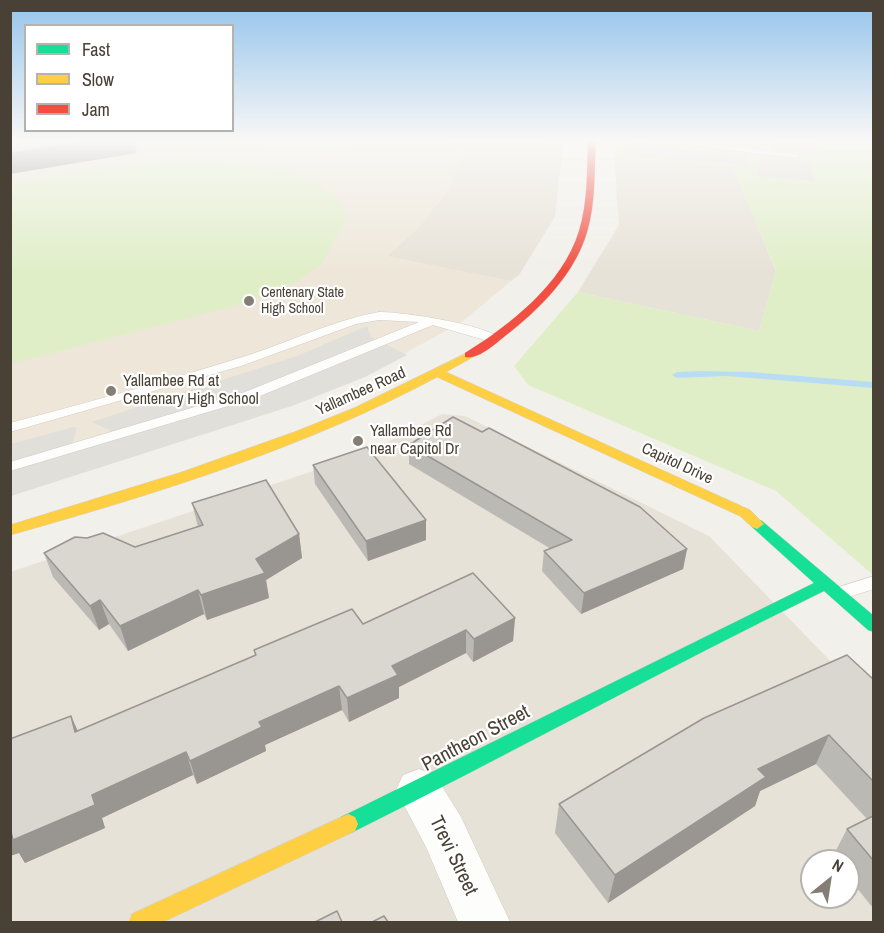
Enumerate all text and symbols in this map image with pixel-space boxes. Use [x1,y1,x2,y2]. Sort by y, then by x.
legend [24,24,234,132]
text: Fast [82,37,110,62]
text: Slow [82,67,114,92]
text: Jam [82,97,110,122]
place label: Centenary State High School [261,285,344,318]
marker: Centenary State High School [242,294,256,308]
street label: Yallambee Road [313,364,409,420]
place label: Yallambee Rd at Centenary High School [123,372,259,410]
marker: Yallambee Rd at Centenary High School [104,384,118,398]
place label: Yallambee Rd near Capitol Dr [370,422,459,460]
marker: Yallambee Rd near Capitol Dr [351,434,365,448]
street label: Capitol Drive [638,439,716,489]
street label: Pantheon Street [418,701,534,777]
street label: Trevi Street [424,813,482,899]
north arrow [800,849,860,909]
text: N [828,853,848,877]

